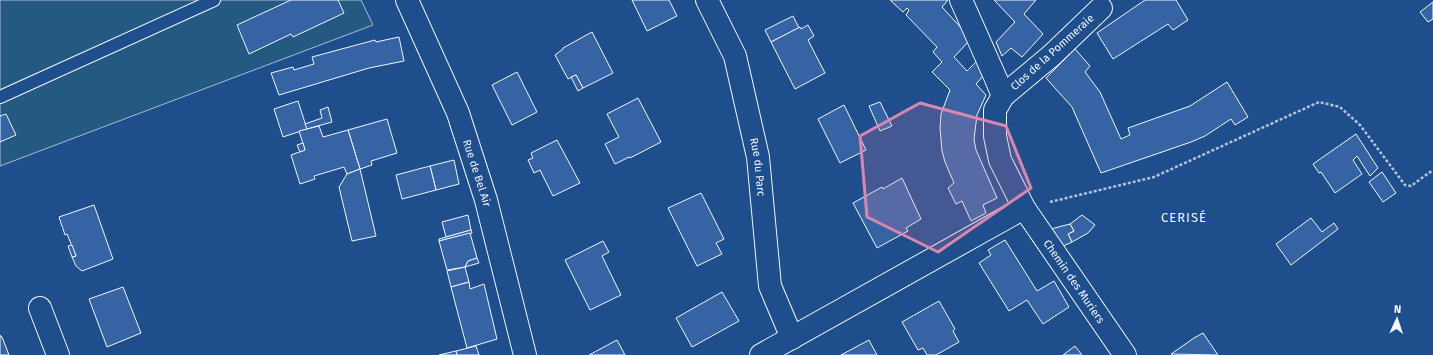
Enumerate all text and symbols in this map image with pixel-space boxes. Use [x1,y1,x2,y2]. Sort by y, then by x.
street label: Clos de la Pommeraie [1008,12,1097,93]
street label: Rue du Parc [747,137,768,197]
street label: Rue de Bel Air [460,138,494,209]
district label: CERISÉ [1161,210,1207,225]
street label: Chemin des Muriers [1041,237,1107,326]
north arrow [1377,299,1417,339]
text: N [1394,303,1401,316]

